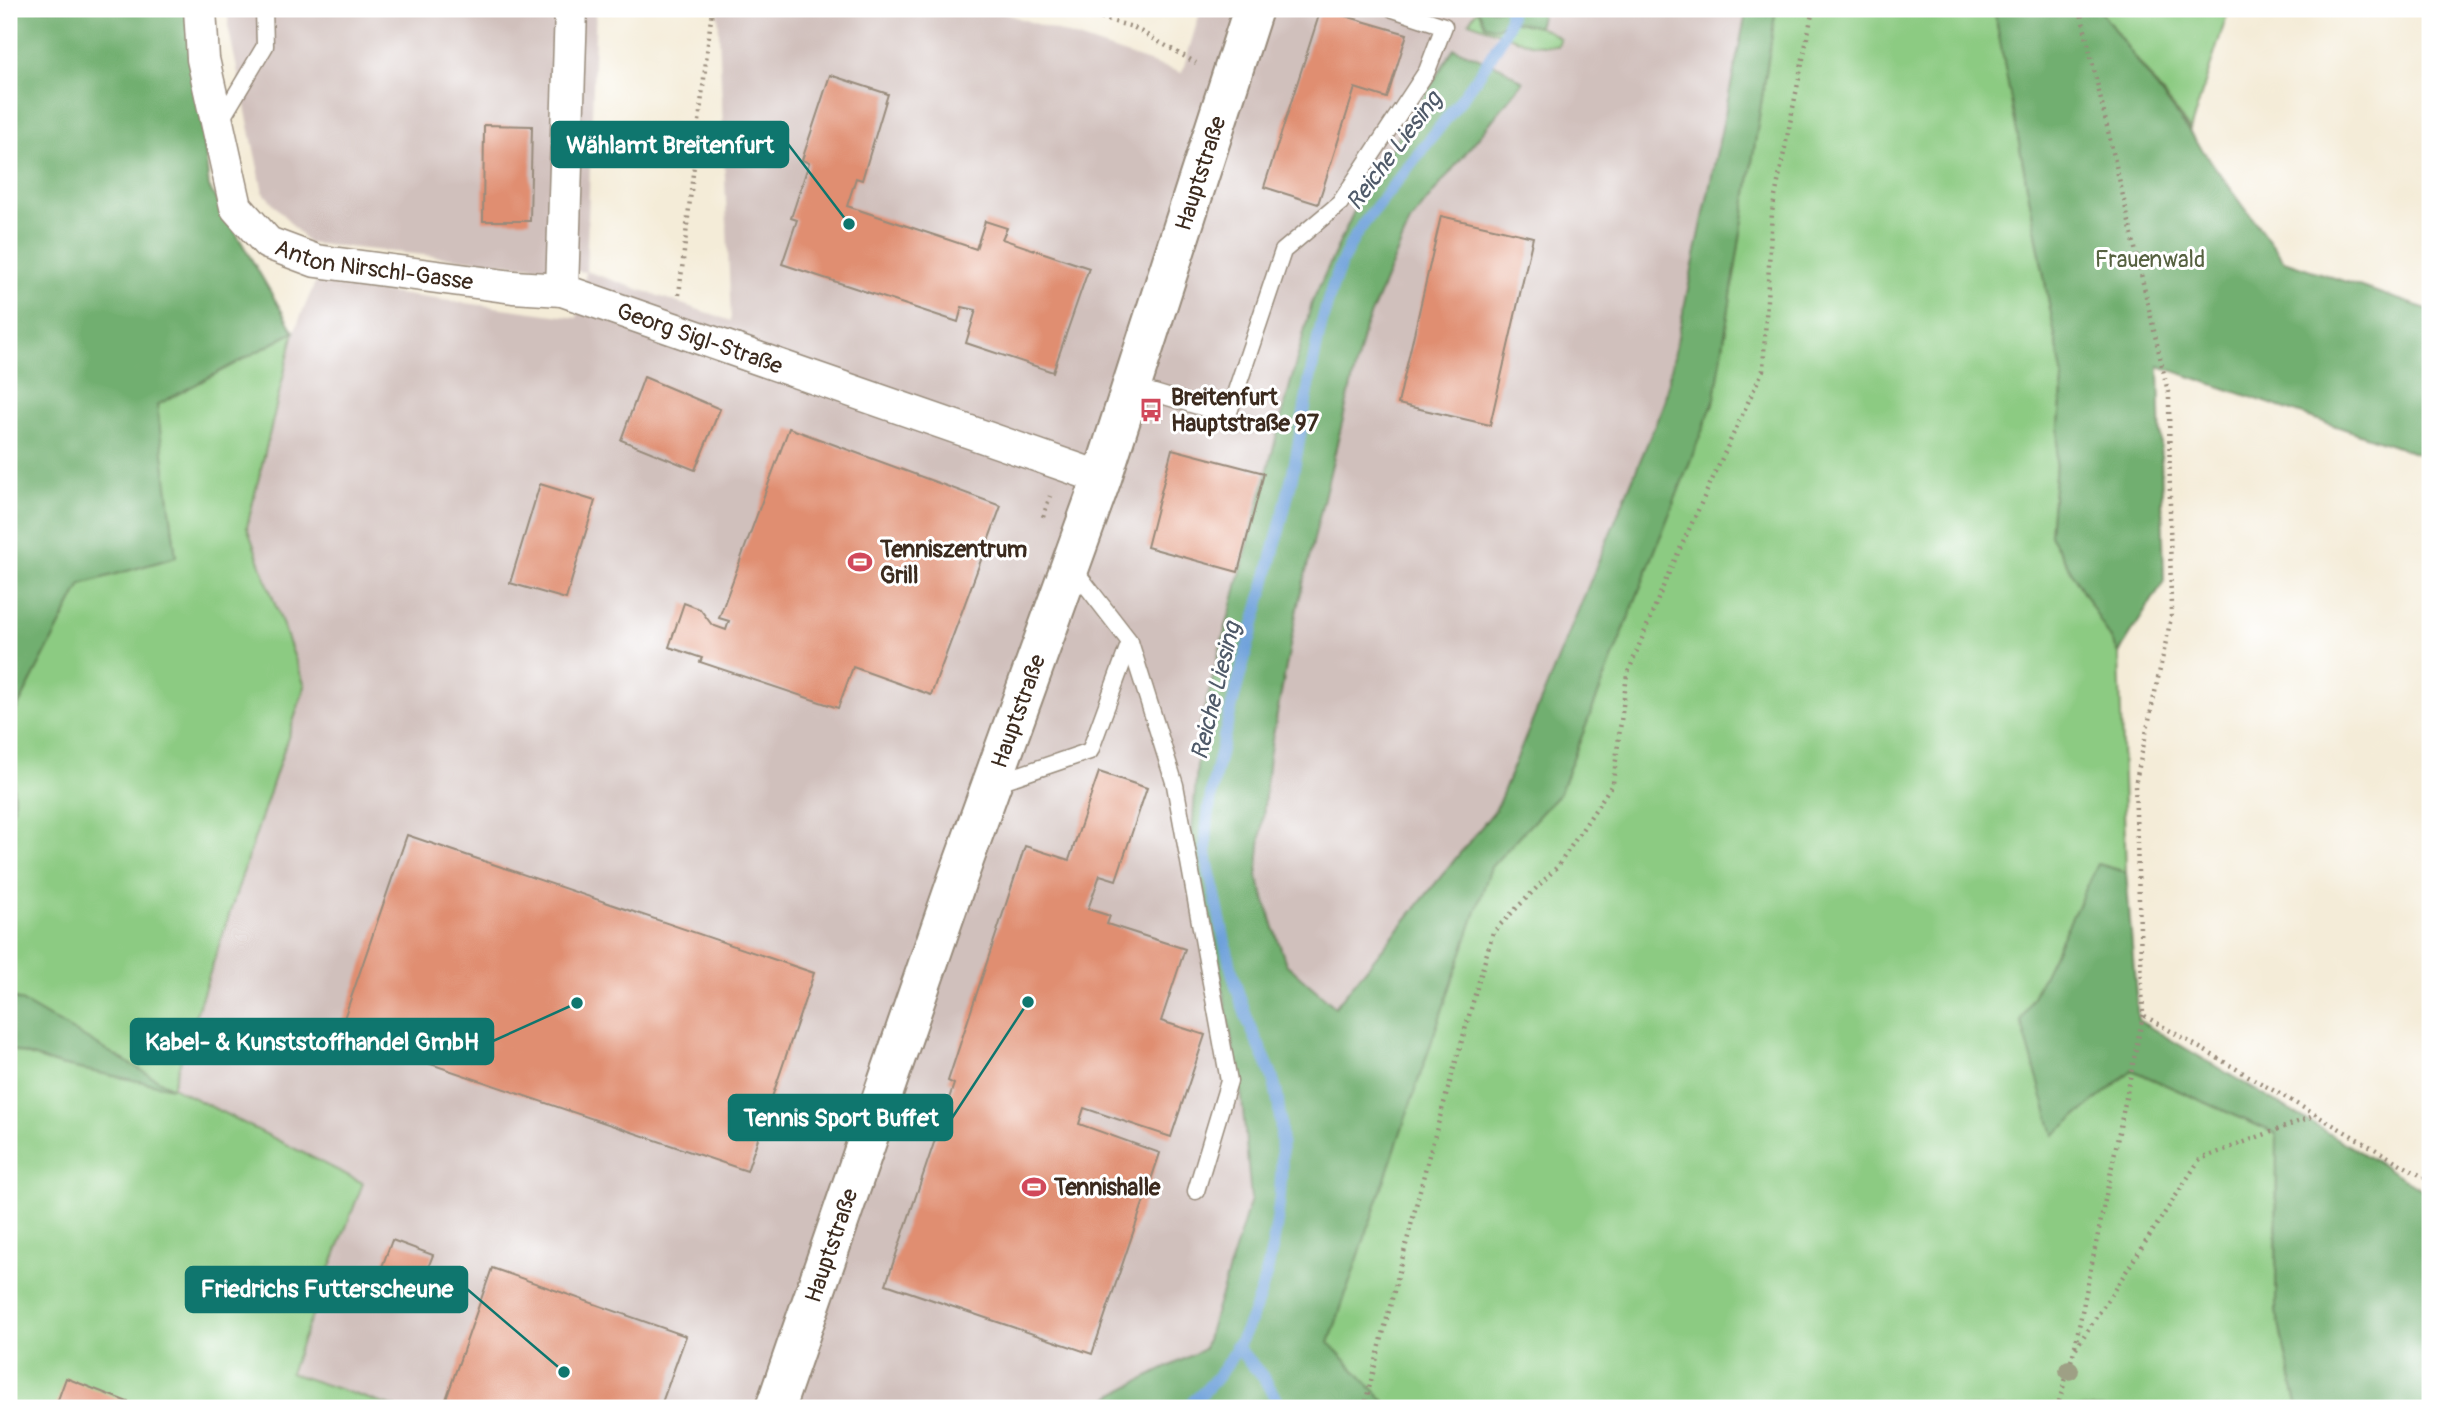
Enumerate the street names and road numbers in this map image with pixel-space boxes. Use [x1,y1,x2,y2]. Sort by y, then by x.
street label: Hauptstraße [1168,112,1232,234]
street label: Anton Nirschl-Gasse [271,232,476,296]
street label: Georg Sigl-Straße [613,296,787,380]
street label: Hauptstraße [984,650,1052,772]
street label: Hauptstraße [798,1184,864,1306]

